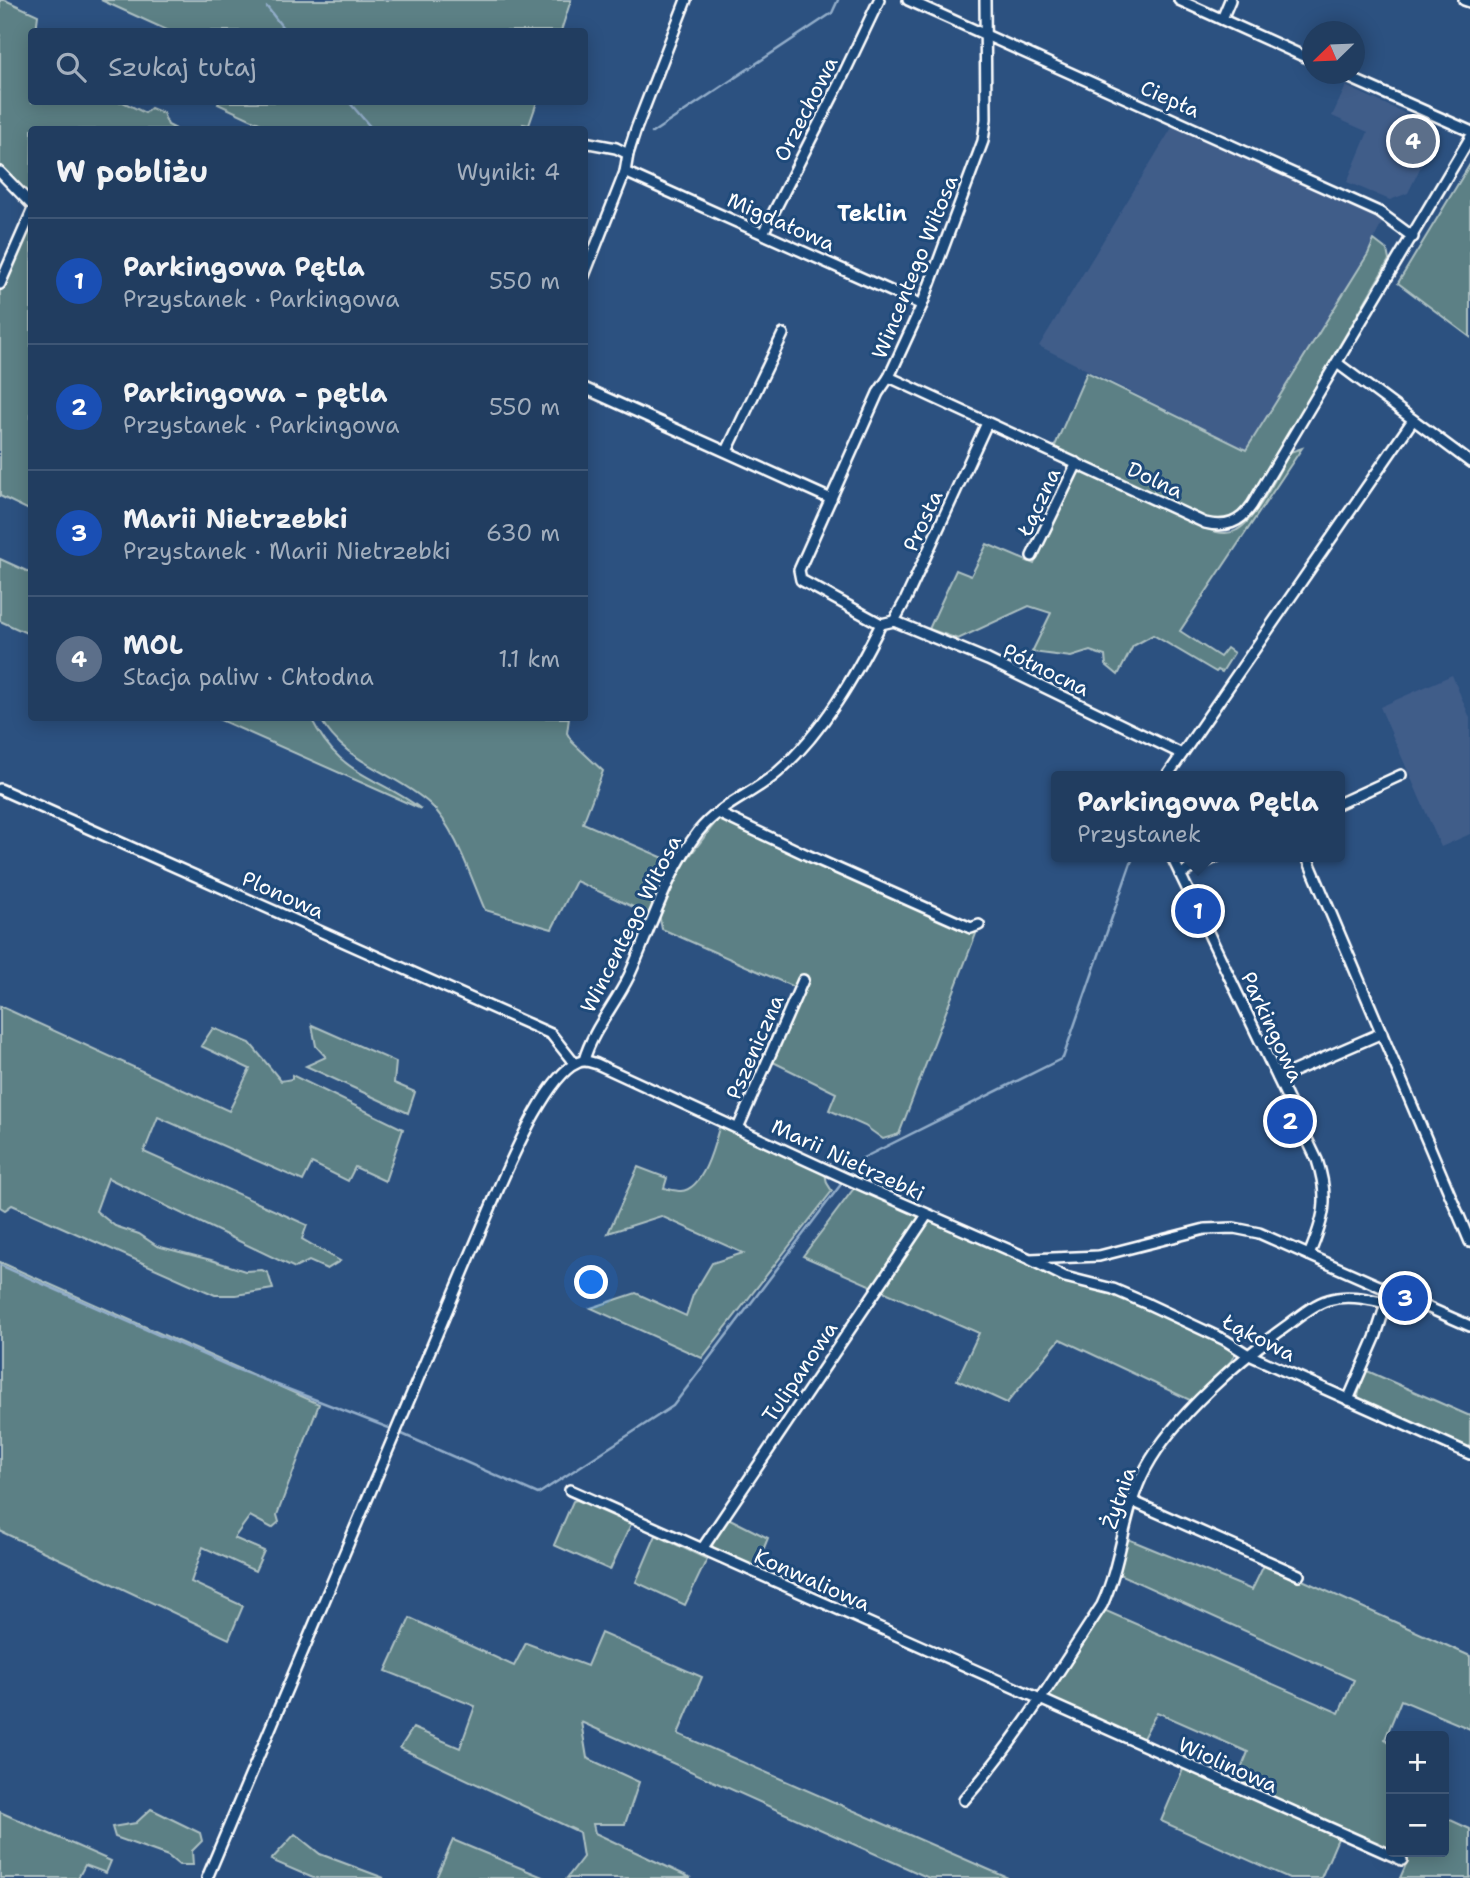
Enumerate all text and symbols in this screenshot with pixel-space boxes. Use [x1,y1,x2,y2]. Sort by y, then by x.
north arrow [1302,21,1365,84]
search box [28,28,588,105]
icon: search [52,48,90,86]
text: Szukaj tutaj [108,49,257,84]
street label: Orzechowa [768,52,844,166]
street label: Ciepła [1136,74,1204,124]
pin: 4 [1390,115,1436,167]
text: W pobliżu [56,151,208,192]
text: Wyniki: 4 [456,157,560,187]
street label: Wincentego Witosa [865,171,965,363]
street label: Migdałowa [723,186,839,258]
district label: Teklin [837,198,907,228]
text: Parkingowa Pętla [123,249,365,284]
text: 1 [74,266,84,296]
text: 550 m [489,266,560,296]
text: Przystanek · Parkingowa [123,284,400,314]
text: Parkingowa - pętla [123,375,388,410]
text: 2 [71,392,87,422]
text: 550 m [489,392,560,422]
text: Przystanek · Parkingowa [123,410,400,440]
street label: Dolna [1123,455,1187,505]
street label: Łączna [1011,463,1067,542]
street label: Prosta [897,486,949,556]
text: Marii Nietrzebki [123,501,348,536]
text: 3 [71,518,87,548]
text: 630 m [486,518,560,548]
text: Przystanek · Marii Nietrzebki [123,536,451,566]
text: MOL [123,627,183,662]
street label: Północna [998,637,1094,703]
text: 4 [71,644,87,674]
text: 1.1 km [498,644,560,674]
text: Stacja paliw · Chłodna [123,662,374,692]
popup [1051,771,1345,862]
text: Parkingowa Pętla [1077,784,1319,819]
text: Przystanek [1077,819,1201,849]
street label: Wincentego Witosa [574,830,688,1018]
street label: Plonowa [237,864,329,926]
pin: 1 [1175,885,1221,937]
street label: Parkingowa [1234,967,1310,1087]
street label: Pszeniczna [719,990,791,1104]
pin: 2 [1267,1095,1313,1147]
street label: Marii Nietrzebki [767,1112,929,1208]
your location [574,1265,608,1299]
pin: 3 [1382,1272,1428,1324]
street label: Łąkowa [1217,1307,1300,1368]
street label: Tulipanowa [756,1316,844,1428]
street label: Żytnia [1095,1463,1143,1533]
street label: Konwaliowa [750,1542,874,1618]
street label: Wiolinowa [1174,1731,1282,1799]
map controls [1386,1731,1449,1857]
button: + [1386,1731,1449,1794]
button: − [1386,1794,1449,1857]

